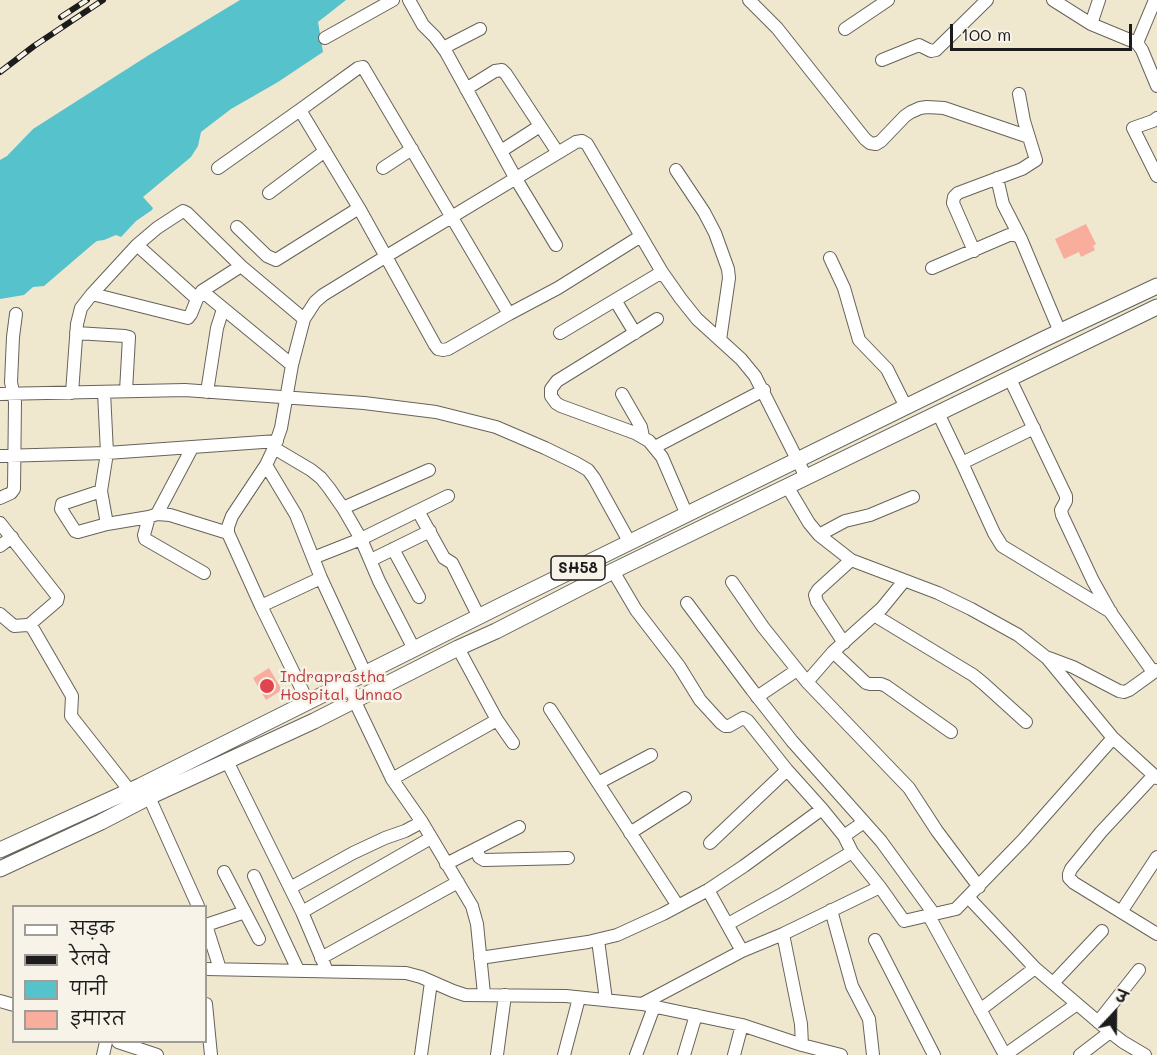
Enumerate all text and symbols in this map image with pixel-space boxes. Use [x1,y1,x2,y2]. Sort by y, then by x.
scale bar [953,12,1134,50]
text: 100 m [961,22,1011,46]
road number: SH58 [551,556,605,580]
place label: Indraprastha Hospital, Unnao [280,667,402,705]
marker: Indraprastha Hospital, Unnao [258,677,276,695]
legend [12,905,207,1043]
text: सड़क [70,916,114,940]
text: रेलवे [70,946,110,970]
text: पानी [70,976,107,1000]
north arrow [1085,983,1145,1043]
text: उ [1113,984,1131,1008]
text: इमारत [70,1006,125,1030]

